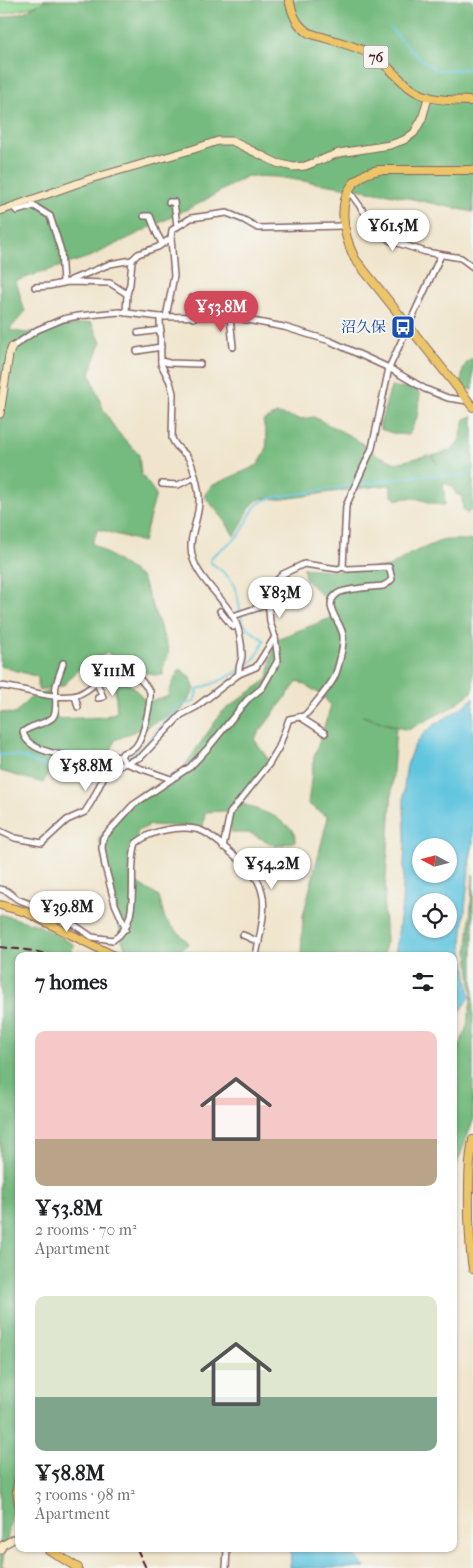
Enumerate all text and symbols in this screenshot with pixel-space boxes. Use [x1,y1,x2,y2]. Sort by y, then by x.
road number: 76 [364,46,388,68]
pin: ¥61.5M [352,210,434,252]
text: ¥61.5M [368,216,418,235]
pin: ¥53.8M [180,290,262,333]
text: ¥53.8M [195,297,247,316]
bus stop icon: 沼久保 [390,314,416,340]
place label: 沼久保 [341,318,386,336]
pin: ¥83M [250,576,310,619]
text: ¥83M [259,583,301,602]
pin: ¥111M [78,654,148,697]
text: ¥111M [91,661,135,680]
pin: ¥58.8M [45,750,127,792]
text: ¥58.8M [59,756,113,775]
north arrow [412,838,458,882]
map controls [412,838,457,938]
pin: ¥54.2M [231,848,313,890]
text: ¥54.2M [244,854,300,873]
pin: ¥39.8M [26,890,108,933]
button: locate [412,893,457,938]
text: ¥39.8M [40,897,94,916]
icon: filters [409,968,437,996]
text: 7 homes [35,970,107,994]
icon: home [191,1064,281,1154]
text: ¥53.8M [35,1196,103,1220]
text: 2 rooms · 70 m² [35,1220,137,1239]
text: Apartment [35,1239,110,1258]
icon: home [191,1329,281,1419]
text: ¥58.8M [35,1461,105,1485]
text: 3 rooms · 98 m² [35,1485,135,1504]
text: Apartment [35,1504,110,1523]

